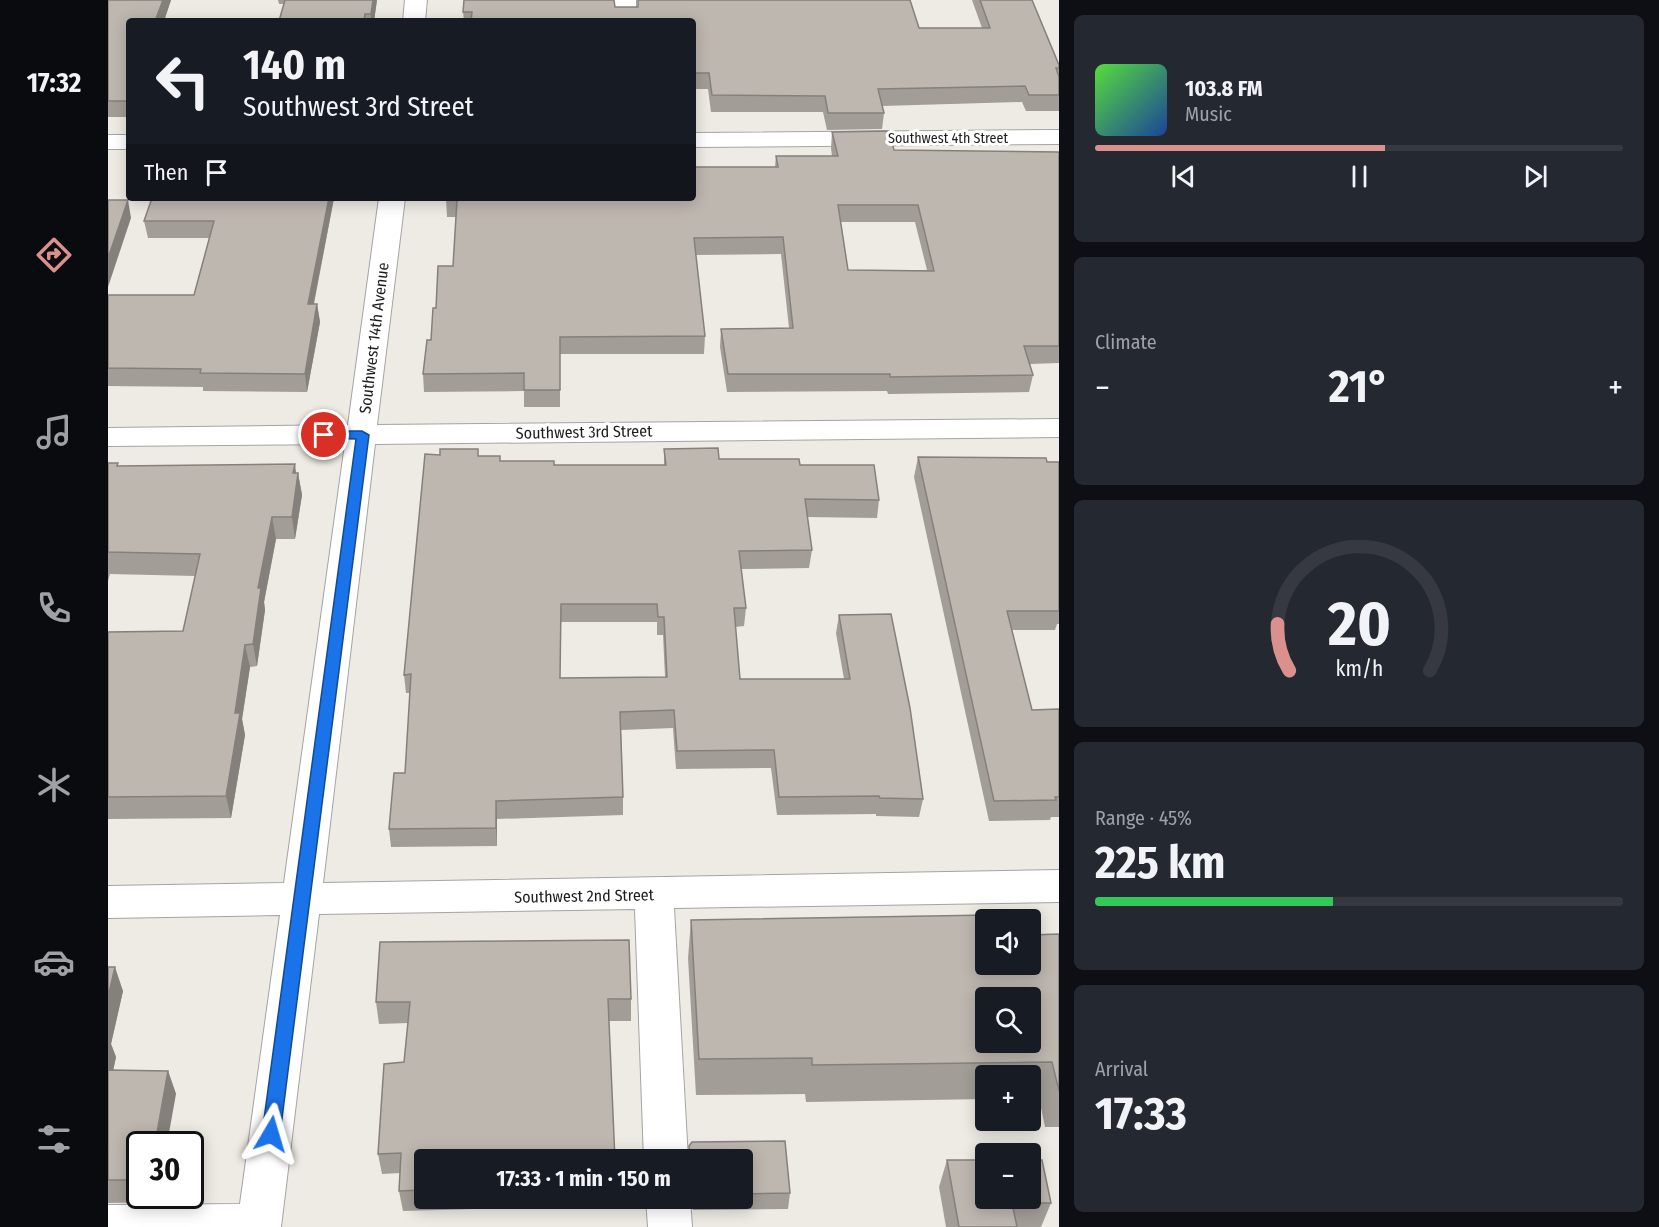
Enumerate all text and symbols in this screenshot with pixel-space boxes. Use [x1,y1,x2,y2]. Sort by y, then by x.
text: 140 m [243,40,346,90]
icon: left [144,42,222,120]
text: 17:32 [27,67,81,99]
text: 103.8 FM [1185,75,1263,102]
text: Southwest 3rd Street [243,91,474,123]
text: Music [1185,102,1232,126]
street label: Southwest 4th Street [888,130,1008,147]
icon: arrive [200,156,233,189]
text: Then [144,159,188,186]
icon: previous [1167,160,1200,193]
icon: pause [1343,160,1376,193]
icon: next [1519,160,1552,193]
icon: directions [33,234,75,276]
street label: Southwest 14th Avenue [355,261,393,415]
text: Climate [1095,330,1157,354]
text: 21° [1329,360,1389,414]
text: − [1095,368,1110,408]
text: + [1608,368,1623,408]
pin [298,409,349,460]
icon: music [33,411,75,453]
icon: arrive [307,418,340,451]
street label: Southwest 3rd Street [516,421,653,443]
icon: phone [33,587,75,629]
text: 20 [1327,587,1390,662]
text: km/h [1335,656,1383,682]
icon: climate [33,764,75,806]
text: Range · 45% [1095,806,1192,830]
text: 225 km [1095,836,1225,890]
street label: Southwest 2nd Street [514,885,655,907]
map controls [975,909,1041,1209]
button: sound [975,909,1041,975]
icon: car [33,941,75,983]
button: search [975,987,1041,1053]
text: Arrival [1095,1057,1148,1081]
button: + [975,1065,1041,1131]
text: 17:33 [1095,1087,1187,1141]
position arrow [239,1102,303,1166]
icon: filters [33,1118,75,1160]
speed limit sign: 30 [126,1131,204,1209]
button: − [975,1143,1041,1209]
text: 17:33 · 1 min · 150 m [496,1165,671,1192]

